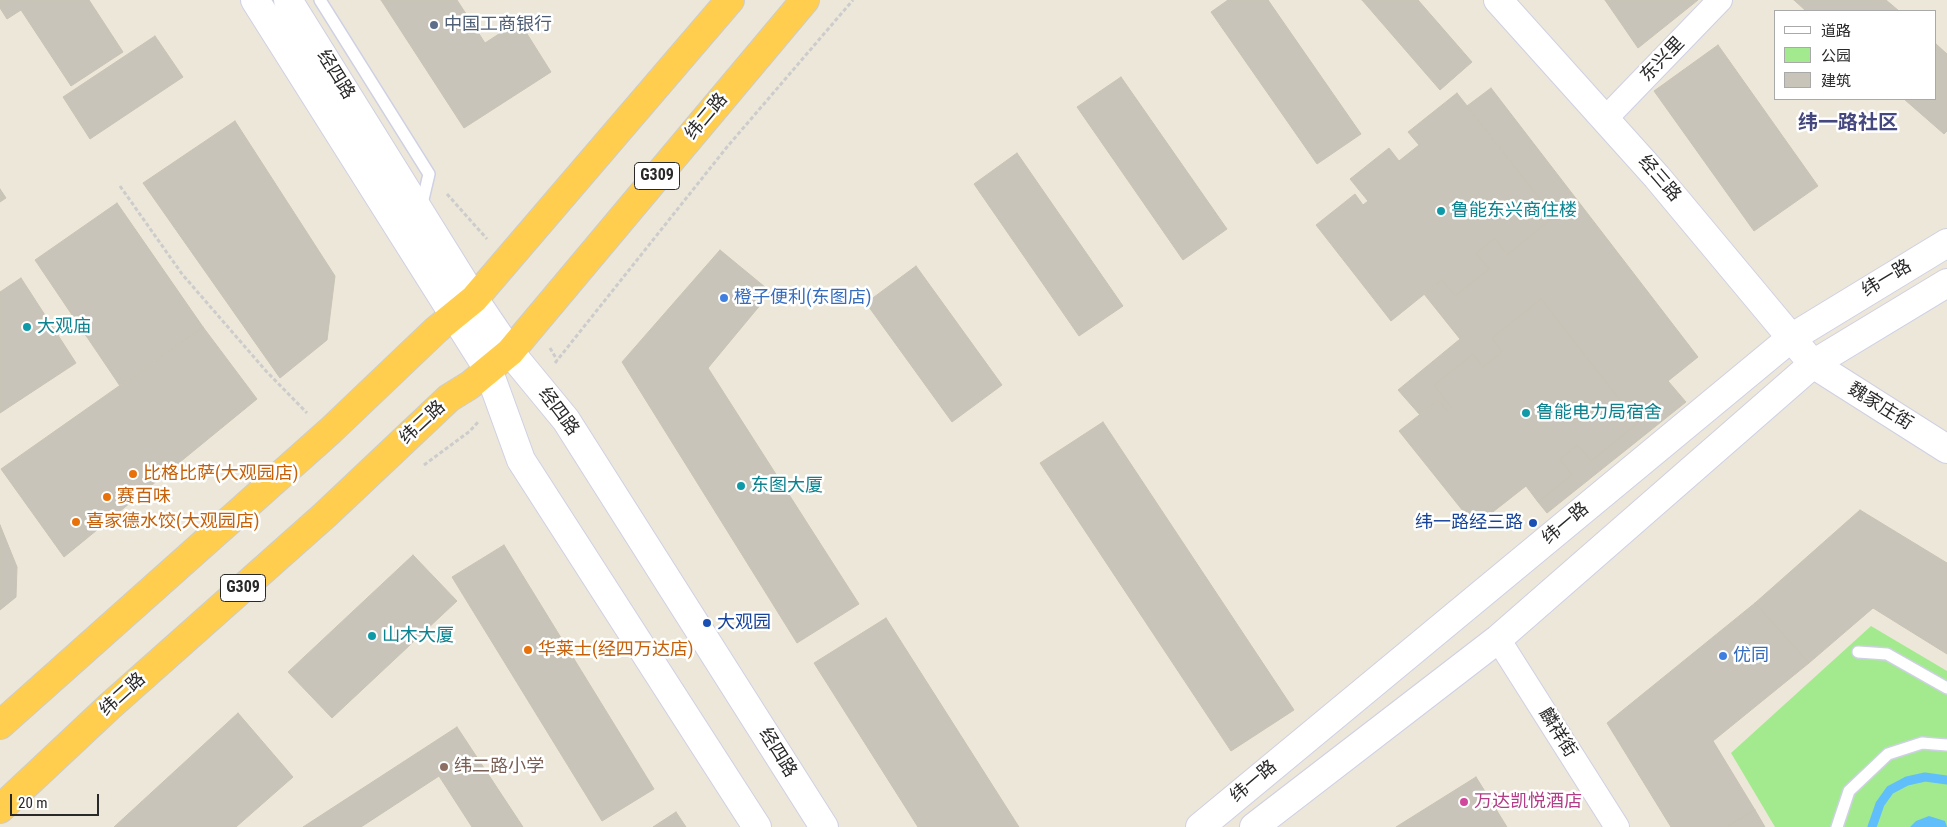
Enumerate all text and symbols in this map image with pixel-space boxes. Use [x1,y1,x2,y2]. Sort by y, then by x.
legend [1774,10,1937,100]
place label: 中国工商银行 [444,14,552,36]
marker: 中国工商银行 [428,19,440,31]
text: 道路 [1821,22,1851,40]
street label: 东兴里 [1636,33,1690,87]
street label: 经四路 [312,46,358,104]
text: 公园 [1821,47,1851,65]
text: 建筑 [1821,72,1851,90]
street label: 纬二路 [681,89,733,145]
district label: 纬一路社区 [1798,112,1898,136]
street label: 经三路 [1633,152,1685,206]
road number: G309 [634,162,680,190]
place label: 鲁能东兴商住楼 [1451,200,1577,222]
marker: 鲁能东兴商住楼 [1435,205,1447,217]
street label: 纬一路 [1858,256,1916,302]
place label: 橙子便利(东图店) [734,287,871,309]
marker: 橙子便利(东图店) [718,292,730,304]
place label: 大观庙 [37,316,91,338]
marker: 大观庙 [21,321,33,333]
street label: 魏家庄街 [1844,379,1916,435]
street label: 经四路 [533,384,583,440]
street label: 纬二路 [396,397,450,449]
place label: 鲁能电力局宿舍 [1536,402,1662,424]
marker: 鲁能电力局宿舍 [1520,407,1532,419]
place label: 比格比萨(大观园店) [143,463,298,485]
marker: 比格比萨(大观园店) [127,468,139,480]
place label: 东图大厦 [751,475,823,497]
marker: 东图大厦 [735,480,747,492]
place label: 赛百味 [117,486,171,508]
marker: 赛百味 [101,491,113,503]
street label: 纬一路 [1538,498,1594,550]
place label: 喜家德水饺(大观园店) [86,511,259,533]
place label: 纬一路经三路 [1415,512,1523,534]
marker: 喜家德水饺(大观园店) [70,516,82,528]
marker: 纬一路经三路 [1527,517,1539,529]
road number: G309 [220,574,266,602]
place label: 大观园 [717,612,771,634]
marker: 大观园 [701,617,713,629]
place label: 山木大厦 [382,625,454,647]
marker: 山木大厦 [366,630,378,642]
place label: 华莱士(经四万达店) [538,639,693,661]
marker: 华莱士(经四万达店) [522,644,534,656]
place label: 优同 [1733,645,1769,667]
marker: 优同 [1717,650,1729,662]
street label: 纬二路 [96,669,150,721]
street label: 麟祥街 [1534,704,1580,762]
street label: 经四路 [754,724,800,782]
place label: 纬二路小学 [454,756,544,778]
street label: 纬一路 [1226,756,1282,808]
marker: 纬二路小学 [438,761,450,773]
scale bar [12,784,101,816]
place label: 万达凯悦酒店 [1474,791,1582,813]
text: 20 m [18,794,48,812]
marker: 万达凯悦酒店 [1458,796,1470,808]

